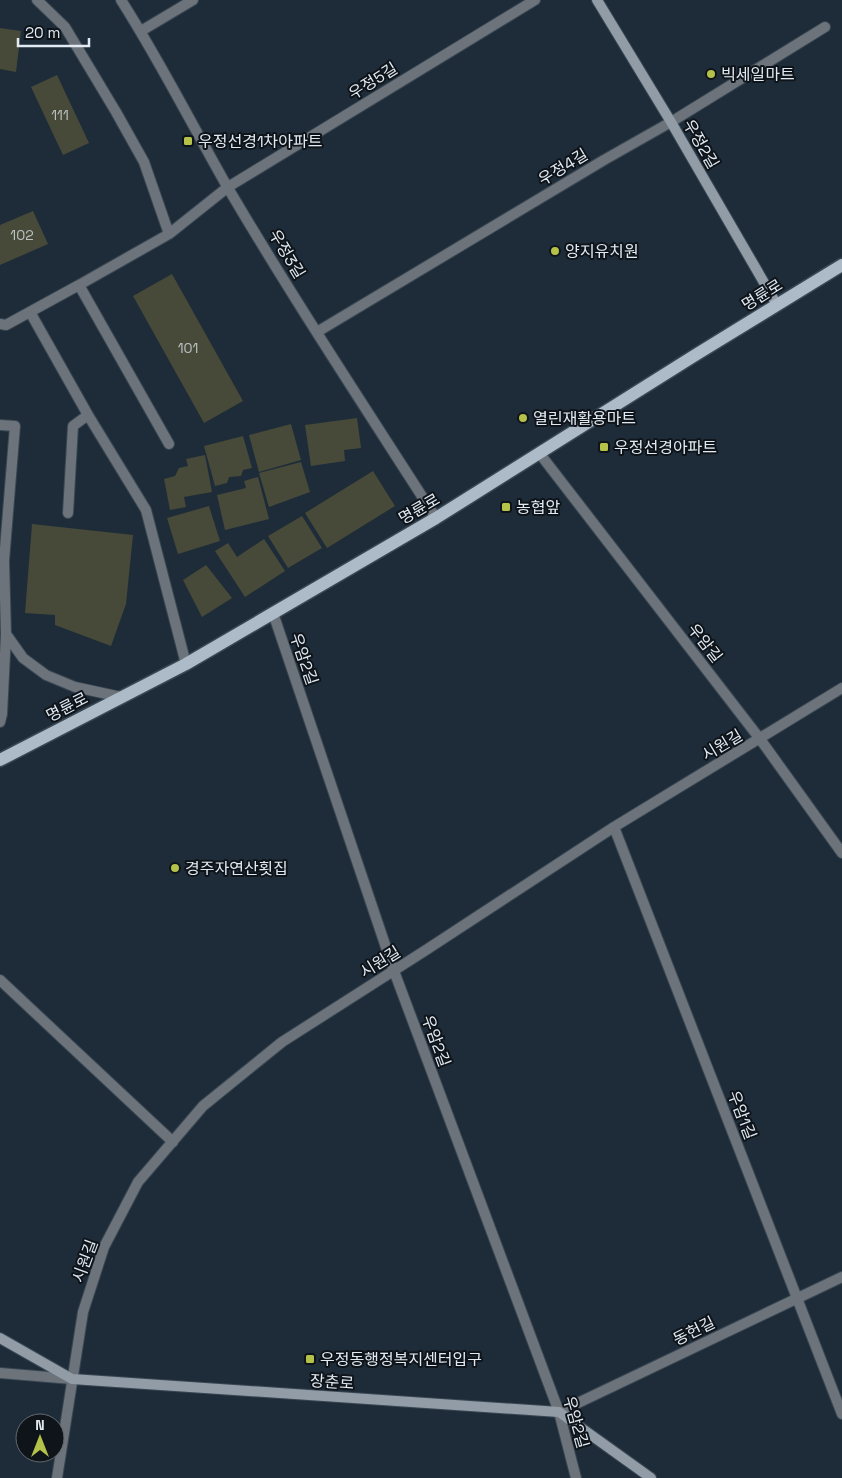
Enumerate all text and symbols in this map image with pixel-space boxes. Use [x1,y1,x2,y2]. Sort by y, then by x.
scale bar [18,15,89,47]
text: 20 m [25,23,60,42]
street label: 우정5길 [345,58,401,104]
place label: 빅세일마트 [721,64,795,85]
marker: 빅세일마트 [705,68,717,80]
house number: 111 [51,106,69,124]
street label: 우정2길 [678,115,724,173]
place label: 우정선경1차아파트 [198,131,322,152]
marker: 우정선경1차아파트 [182,135,194,147]
street label: 우정4길 [534,144,592,190]
house number: 102 [10,226,34,244]
street label: 우정3길 [264,226,310,282]
place label: 양지유치원 [565,241,639,262]
marker: 양지유치원 [549,245,561,257]
street label: 명륜로 [738,274,787,316]
house number: 101 [178,339,198,357]
place label: 열린재활용마트 [533,408,636,429]
marker: 열린재활용마트 [517,412,529,424]
place label: 우정선경아파트 [614,437,717,458]
marker: 우정선경아파트 [598,441,610,453]
street label: 명륜로 [395,489,444,529]
place label: 농협앞 [516,497,560,518]
marker: 농협앞 [500,501,512,513]
street label: 우암길 [683,619,727,667]
street label: 우암2길 [285,630,323,688]
street label: 명륜로 [43,687,92,726]
street label: 시원길 [698,725,746,765]
place label: 경주자연산횟집 [185,858,288,879]
marker: 경주자연산횟집 [169,862,181,874]
street label: 시원길 [356,941,404,983]
street label: 우암2길 [417,1012,455,1070]
street label: 우암1길 [723,1087,761,1143]
street label: 시원길 [68,1237,102,1285]
street label: 동헌길 [670,1312,718,1350]
place label: 우정동행정복지센터입구 [320,1349,482,1370]
marker: 우정동행정복지센터입구 [304,1353,316,1365]
street label: 장춘로 [309,1370,355,1394]
street label: 우암2길 [558,1393,594,1451]
north arrow [15,1413,65,1463]
text: N [35,1416,45,1434]

